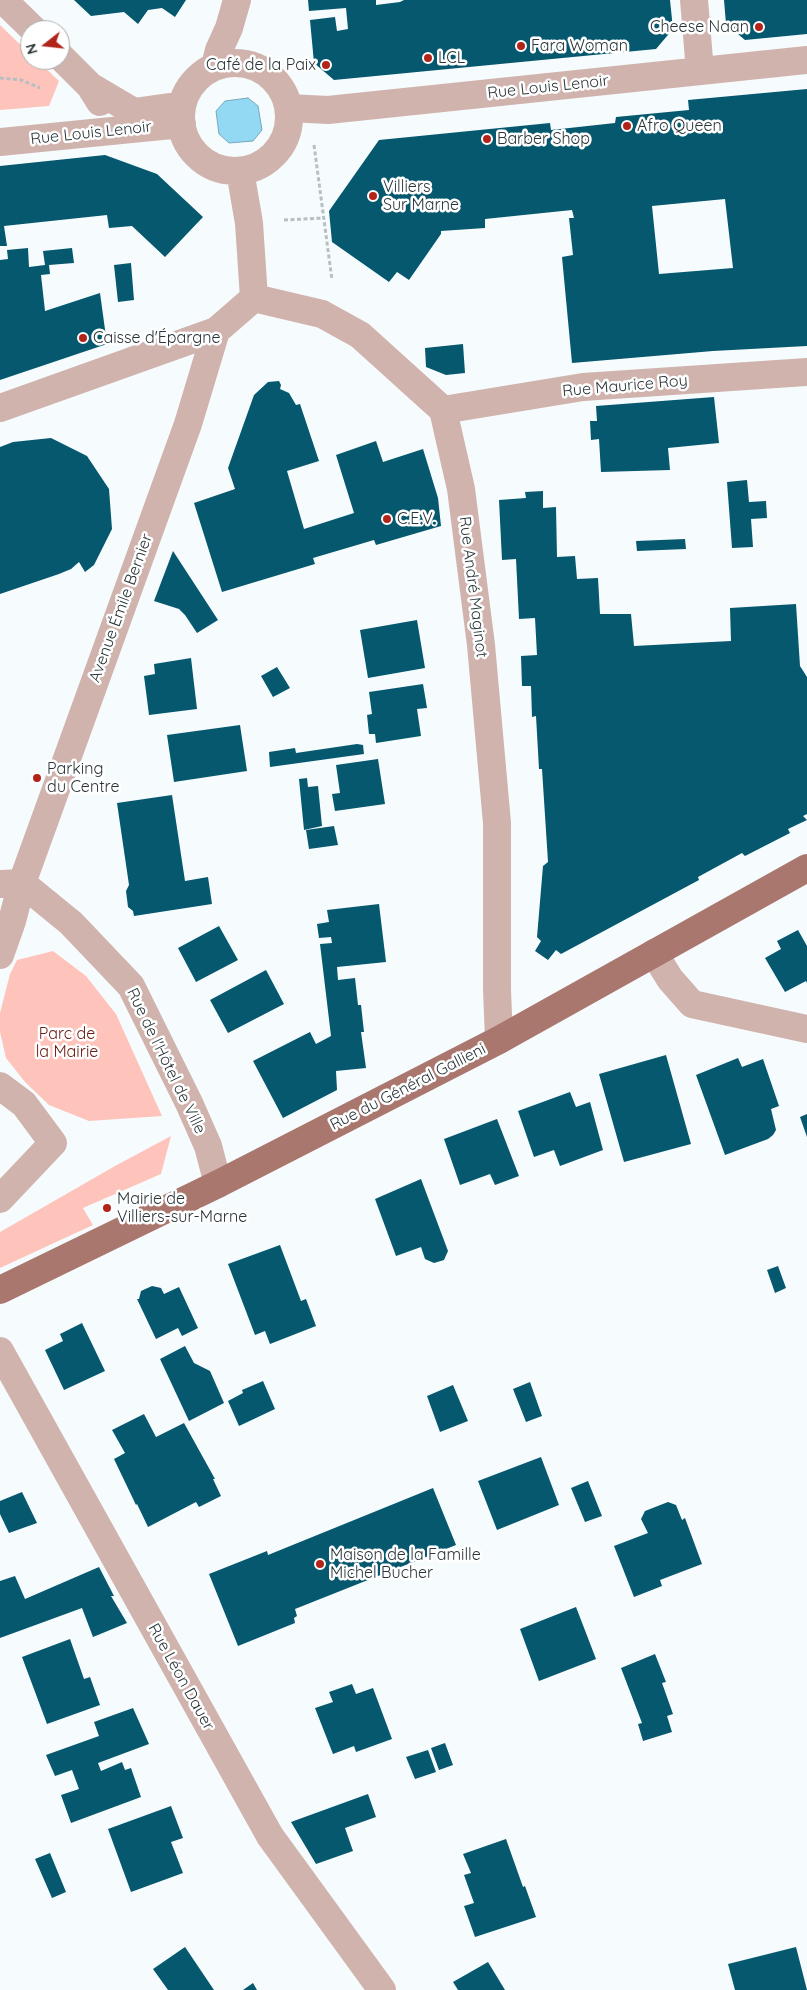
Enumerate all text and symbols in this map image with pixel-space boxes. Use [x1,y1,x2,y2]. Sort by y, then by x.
place label: Cheese Naan [650,17,749,37]
north arrow [20,20,70,70]
marker: Cheese Naan [753,21,765,33]
place label: Fara Woman [531,36,628,56]
marker: Fara Woman [515,40,527,52]
text: N [21,41,42,56]
place label: LCL [438,48,465,68]
marker: LCL [422,52,434,64]
place label: Café de la Paix [206,55,316,75]
marker: Café de la Paix [320,59,332,71]
street label: Rue Louis Lenoir [486,71,610,103]
place label: Afro Queen [637,116,722,136]
street label: Rue Louis Lenoir [29,117,153,149]
marker: Afro Queen [621,120,633,132]
place label: Barber Shop [497,129,590,149]
marker: Barber Shop [481,133,493,145]
place label: Villiers Sur Marne [383,177,459,215]
marker: Villiers Sur Marne [367,190,379,202]
place label: Caisse d'Épargne [93,328,220,348]
marker: Caisse d'Épargne [77,332,89,344]
street label: Rue Maurice Roy [562,371,688,401]
place label: C.E.V. [397,509,436,529]
marker: C.E.V. [381,513,393,525]
street label: Rue André Maginot [455,515,491,659]
street label: Avenue Émile Bernier [85,531,157,685]
place label: Parking du Centre [47,759,119,797]
marker: Parking du Centre [31,772,43,784]
street label: Rue de l'Hôtel de Ville [122,985,210,1137]
park label: Parc de la Mairie [36,1024,98,1062]
street label: Rue du Général Gallieni [327,1039,489,1135]
place label: Mairie de Villiers-sur-Marne [117,1189,247,1227]
marker: Mairie de Villiers-sur-Marne [101,1202,113,1214]
place label: Maison de la Famille Michel Bucher [330,1545,481,1583]
marker: Maison de la Famille Michel Bucher [314,1558,326,1570]
street label: Rue Léon Dauer [144,1620,218,1734]

